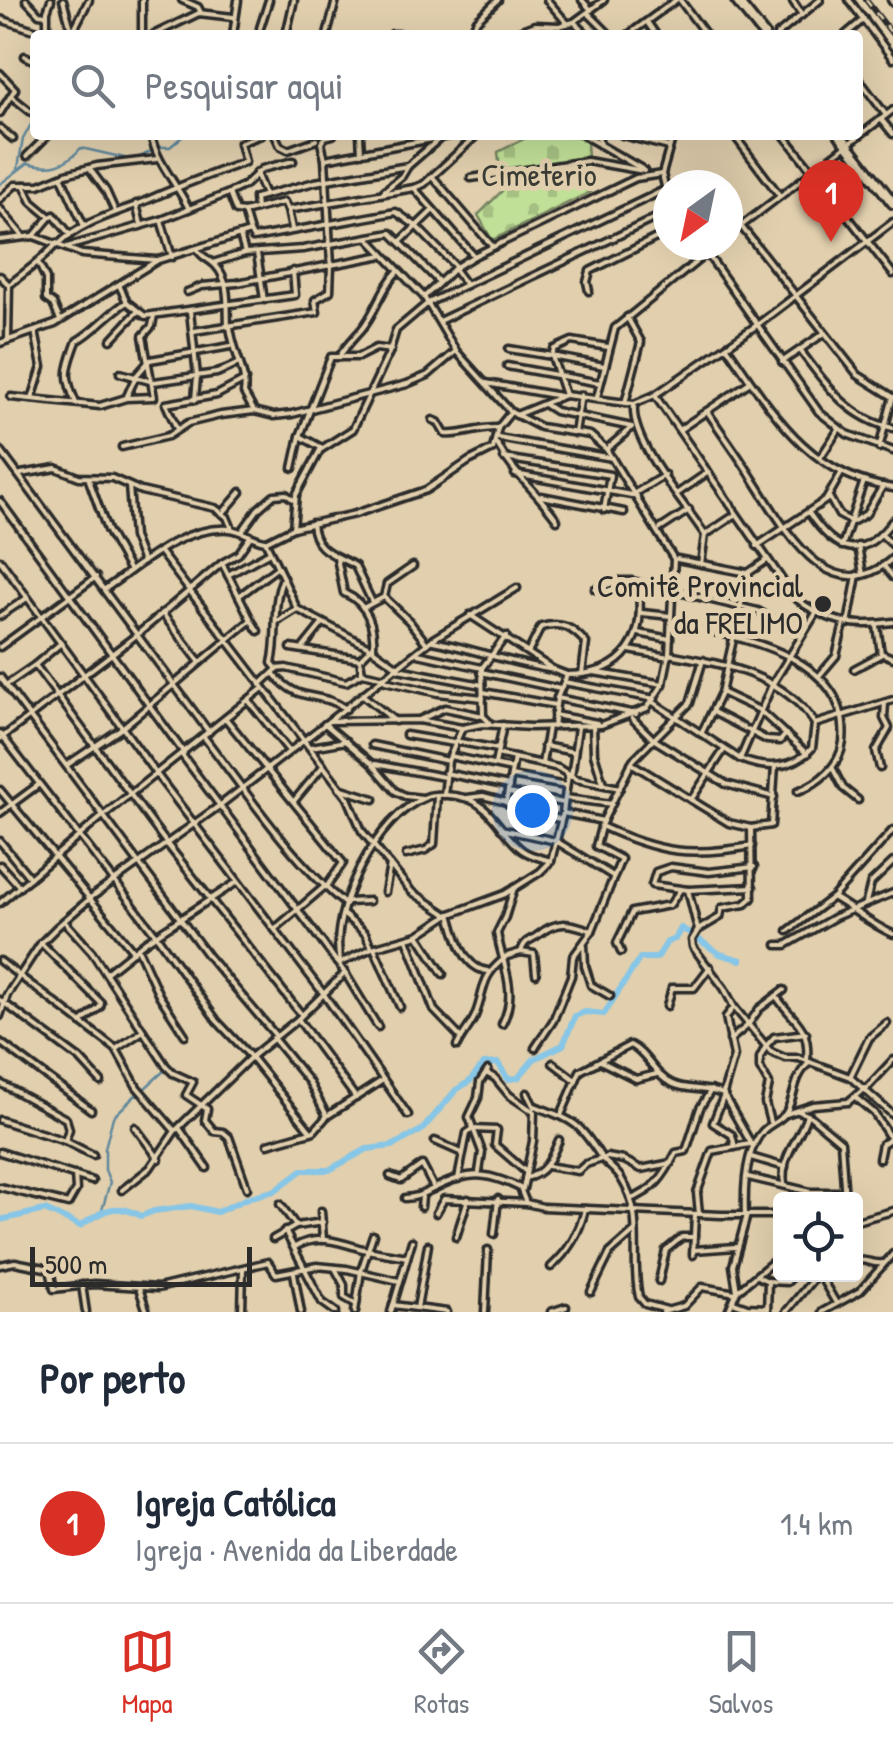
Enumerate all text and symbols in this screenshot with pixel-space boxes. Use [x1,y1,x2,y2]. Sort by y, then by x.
search box [30,30,863,140]
icon: search [65,58,120,113]
text: Pesquisar aqui [145,59,343,111]
park label: Cimeterio [481,153,597,196]
pin: 1 [798,160,864,242]
north arrow [653,170,743,260]
place label: Comitê Provincial da FRELIMO [597,564,803,644]
marker: Comitê Provincial da FRELIMO [812,593,834,615]
your location [507,785,558,836]
map controls [773,1192,863,1282]
button: locate [773,1192,863,1282]
scale bar [30,1242,252,1286]
text: 500 m [45,1245,107,1283]
text: Por perto [40,1349,185,1406]
text: Igreja Católica [135,1476,336,1528]
text: 1 [67,1502,78,1545]
text: 1.4 km [780,1502,853,1545]
text: Igreja · Avenida da Liberdade [135,1528,458,1571]
tab: Mapa [120,1624,175,1722]
tab: Rotas [414,1624,469,1722]
tab: Salvos [709,1624,773,1722]

